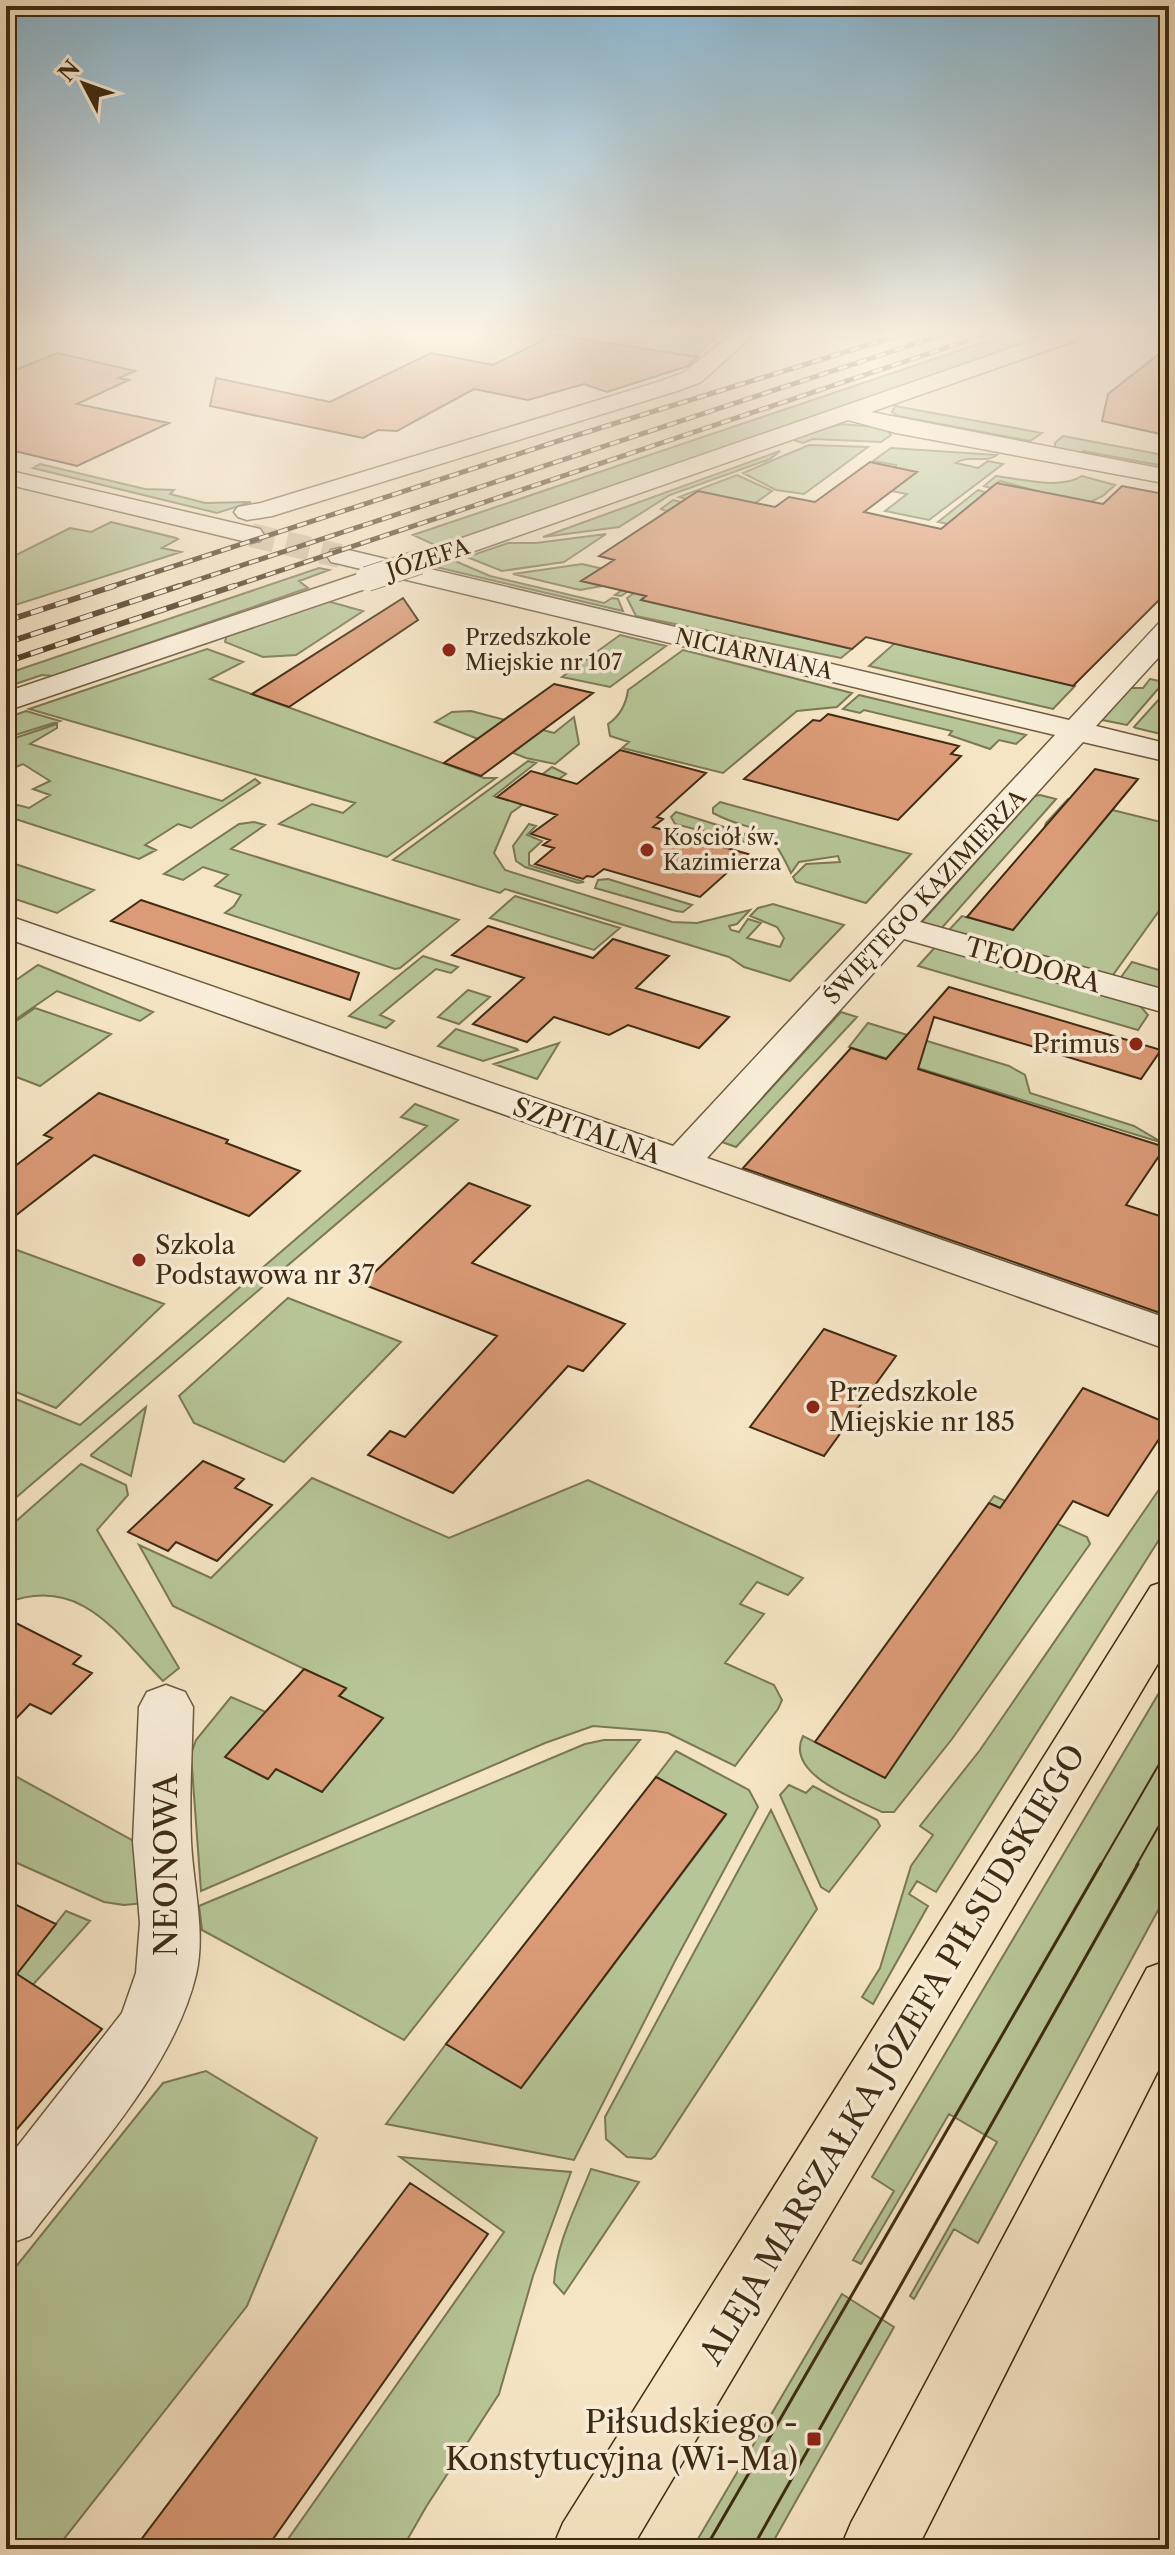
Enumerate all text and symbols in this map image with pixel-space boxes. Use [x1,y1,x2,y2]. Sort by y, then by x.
north arrow [44,44,124,124]
text: N [53,55,86,87]
street label: JÓZEFA [380,532,473,586]
street label: NICIARNIANA [673,623,836,685]
place label: Przedszkole Miejskie nr 107 [465,624,622,676]
marker: Przedszkole Miejskie nr 107 [440,641,458,659]
street label: ŚWIĘTEGO KAZIMIERZA [818,783,1032,1010]
place label: Kościół św. Kazimierza [663,824,782,876]
marker: Kościół św. Kazimierza [638,841,656,859]
street label: TEODORA [962,930,1105,1000]
place label: Primus [1032,1028,1120,1060]
marker: Primus [1127,1035,1145,1053]
street label: SZPITALNA [509,1091,666,1172]
place label: Szkola Podstawowa nr 37 [155,1229,375,1291]
marker: Szkola Podstawowa nr 37 [130,1251,148,1269]
place label: Przedszkole Miejskie nr 185 [829,1376,1015,1438]
marker: Przedszkole Miejskie nr 185 [804,1398,822,1416]
street label: ALEJA MARSZAŁKA JÓZEFA PIŁSUDSKIEGO [690,1737,1093,2372]
street label: NEONOWA [146,1772,185,1956]
place label: Piłsudskiego - Konstytucyjna (Wi-Ma) [445,2402,798,2478]
marker: Piłsudskiego - Konstytucyjna (Wi-Ma) [805,2430,823,2448]

